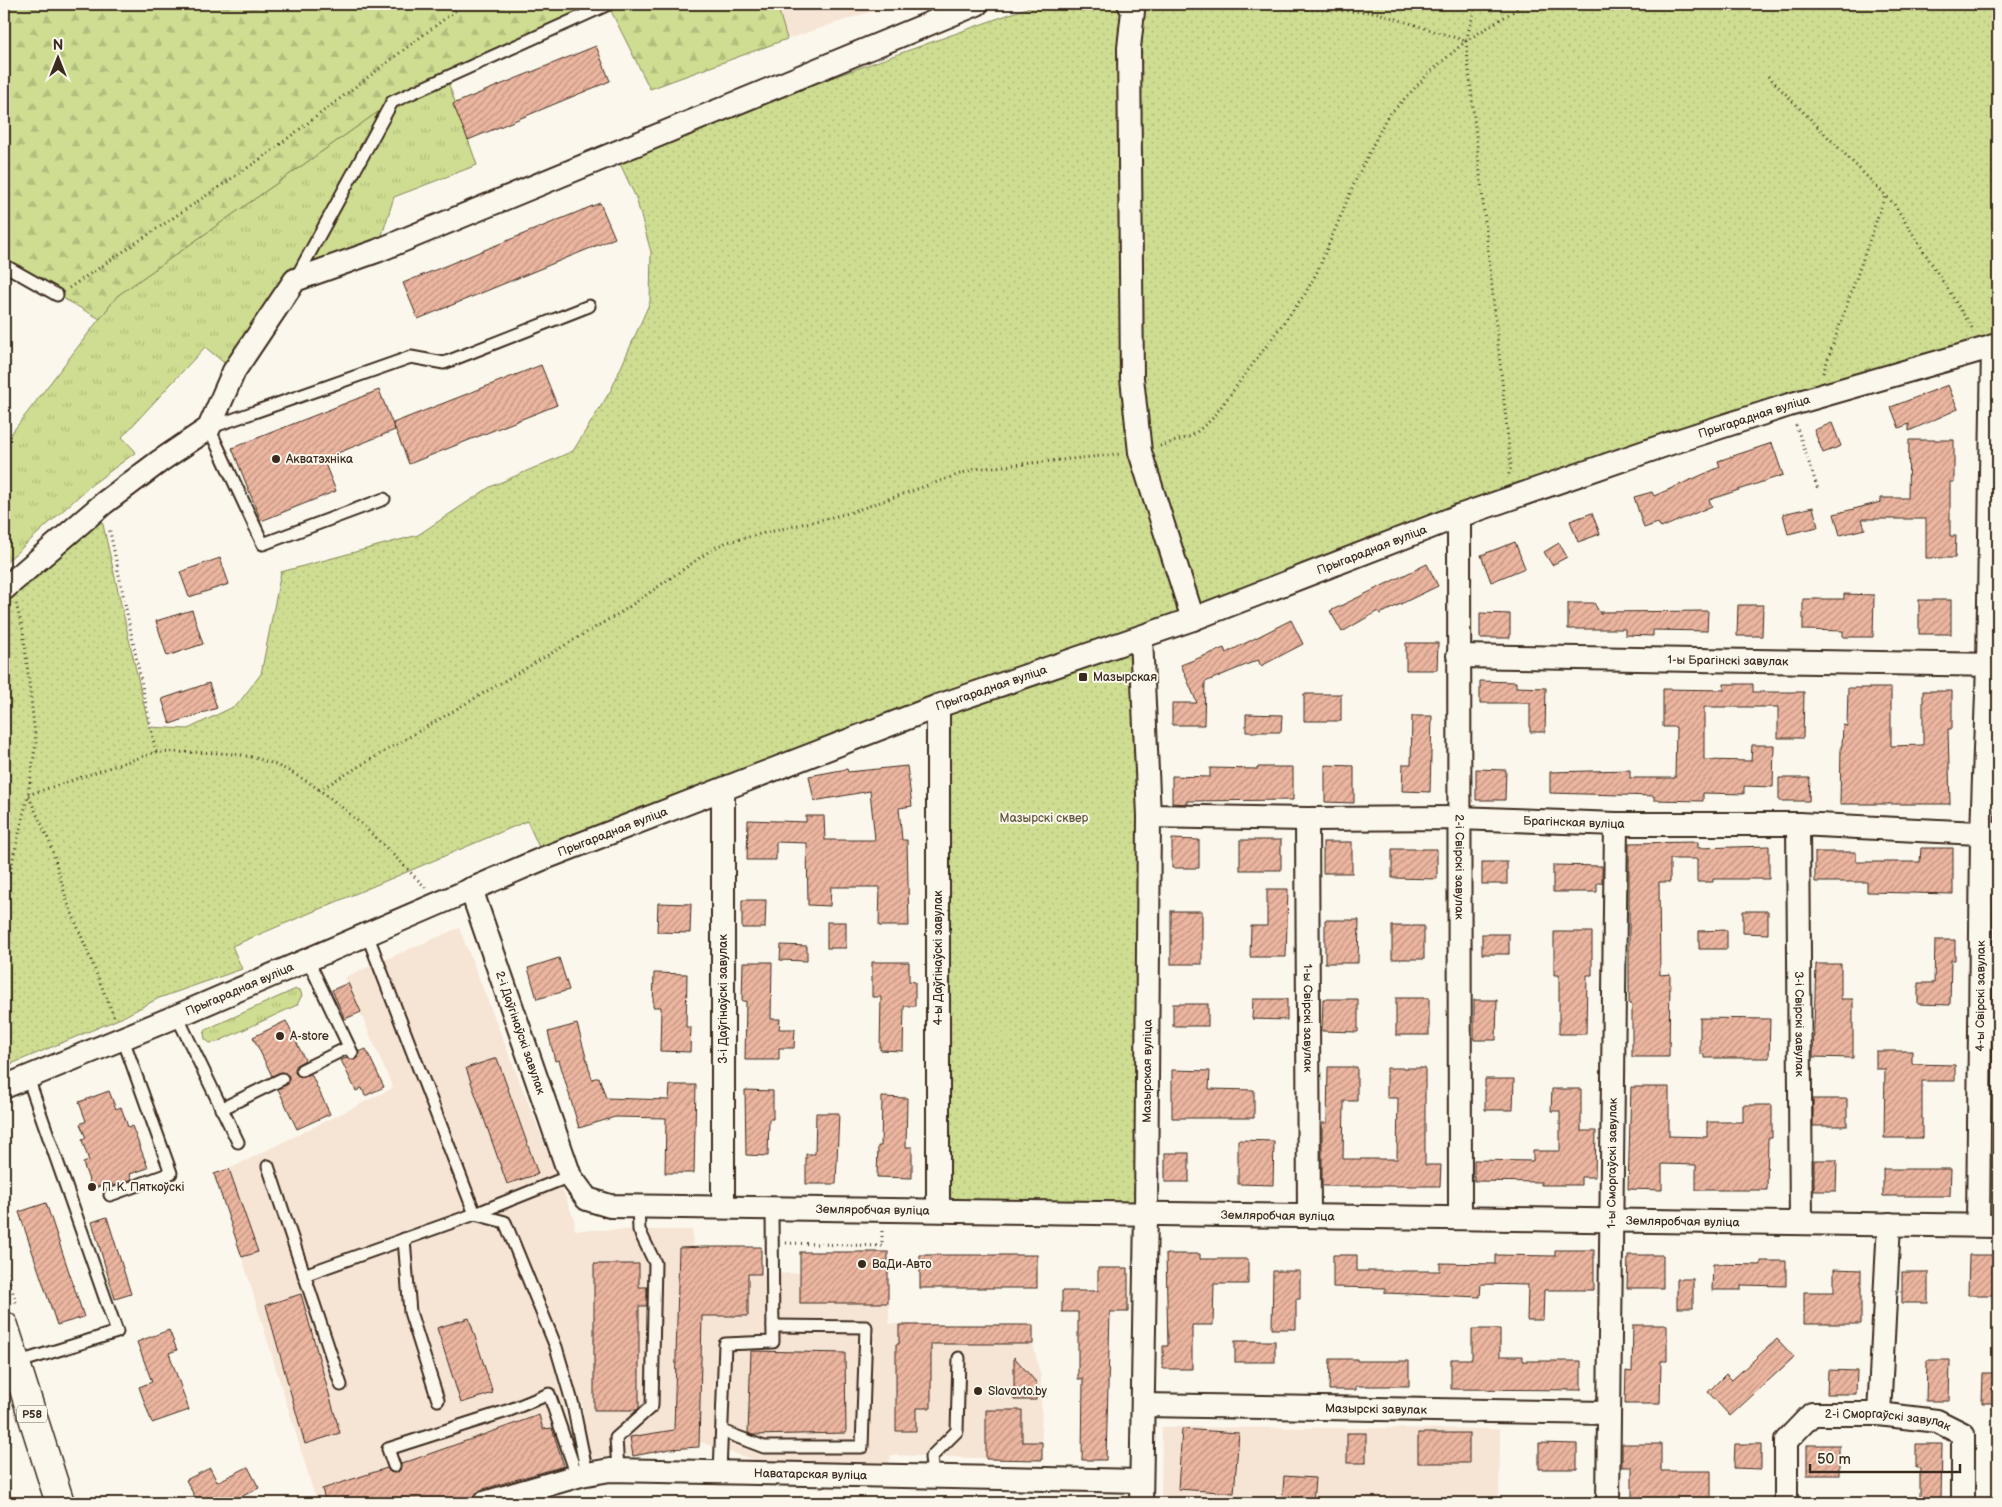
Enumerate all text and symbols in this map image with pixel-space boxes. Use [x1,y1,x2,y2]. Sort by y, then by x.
north arrow [32,32,82,82]
text: N [53,37,63,54]
street label: Прыгарадная вуліца [1696,392,1812,441]
place label: Акватэхніка [285,452,353,467]
marker: Акватэхніка [270,453,282,465]
street label: Прыгарадная вуліца [1315,522,1429,578]
street label: 1-ы Брагінскі завулак [1667,652,1789,669]
street label: Прыгарадная вуліца [933,662,1049,714]
place label: Мазырская [1093,670,1157,685]
marker: Мазырская [1077,671,1089,683]
street label: Прыгарадная вуліца [555,804,670,860]
park label: Мазырскі сквер [1000,811,1089,826]
street label: Брагінская вуліца [1523,813,1625,832]
street label: 2-і Свірскі завулак [1452,814,1467,920]
street label: 4-ы Даўгінаўскі завулак [931,890,946,1026]
street label: 3-і Даўгінаўскі завулак [716,934,731,1064]
street label: 4-ы Свірскі завулак [1972,940,1988,1052]
street label: Прыгарадная вуліца [183,959,296,1019]
street label: 1-ы Свірскі завулак [1300,964,1316,1073]
street label: 2-і Даўгінаўскі завулак [492,969,549,1097]
street label: 3-і Свірскі завулак [1792,971,1807,1077]
street label: Мазырская вуліца [1139,1019,1155,1123]
place label: А-store [289,1029,329,1044]
marker: А-store [274,1030,286,1042]
street label: 1-ы Сморгаўскі завулак [1604,1097,1620,1228]
place label: П. К. Пяткоўскі [102,1180,184,1195]
marker: П. К. Пяткоўскі [86,1181,98,1193]
street label: Земляробчая вуліца [816,1201,930,1218]
street label: Земляробчая вуліца [1221,1207,1335,1224]
street label: Земляробчая вуліца [1626,1213,1740,1230]
place label: ВаДи-Авто [872,1257,931,1272]
marker: ВаДи-Авто [856,1258,868,1270]
place label: Slavavto.by [988,1384,1047,1399]
marker: Slavavto.by [972,1385,984,1397]
street label: Мазырскі завулак [1325,1401,1428,1417]
road number: Р58 [17,1406,47,1422]
street label: 2-і Сморгаўскі завулак [1825,1406,1954,1435]
scale bar [1810,1442,1960,1474]
text: 50 m [1817,1450,1851,1469]
street label: Наватарская вуліца [754,1465,867,1483]

